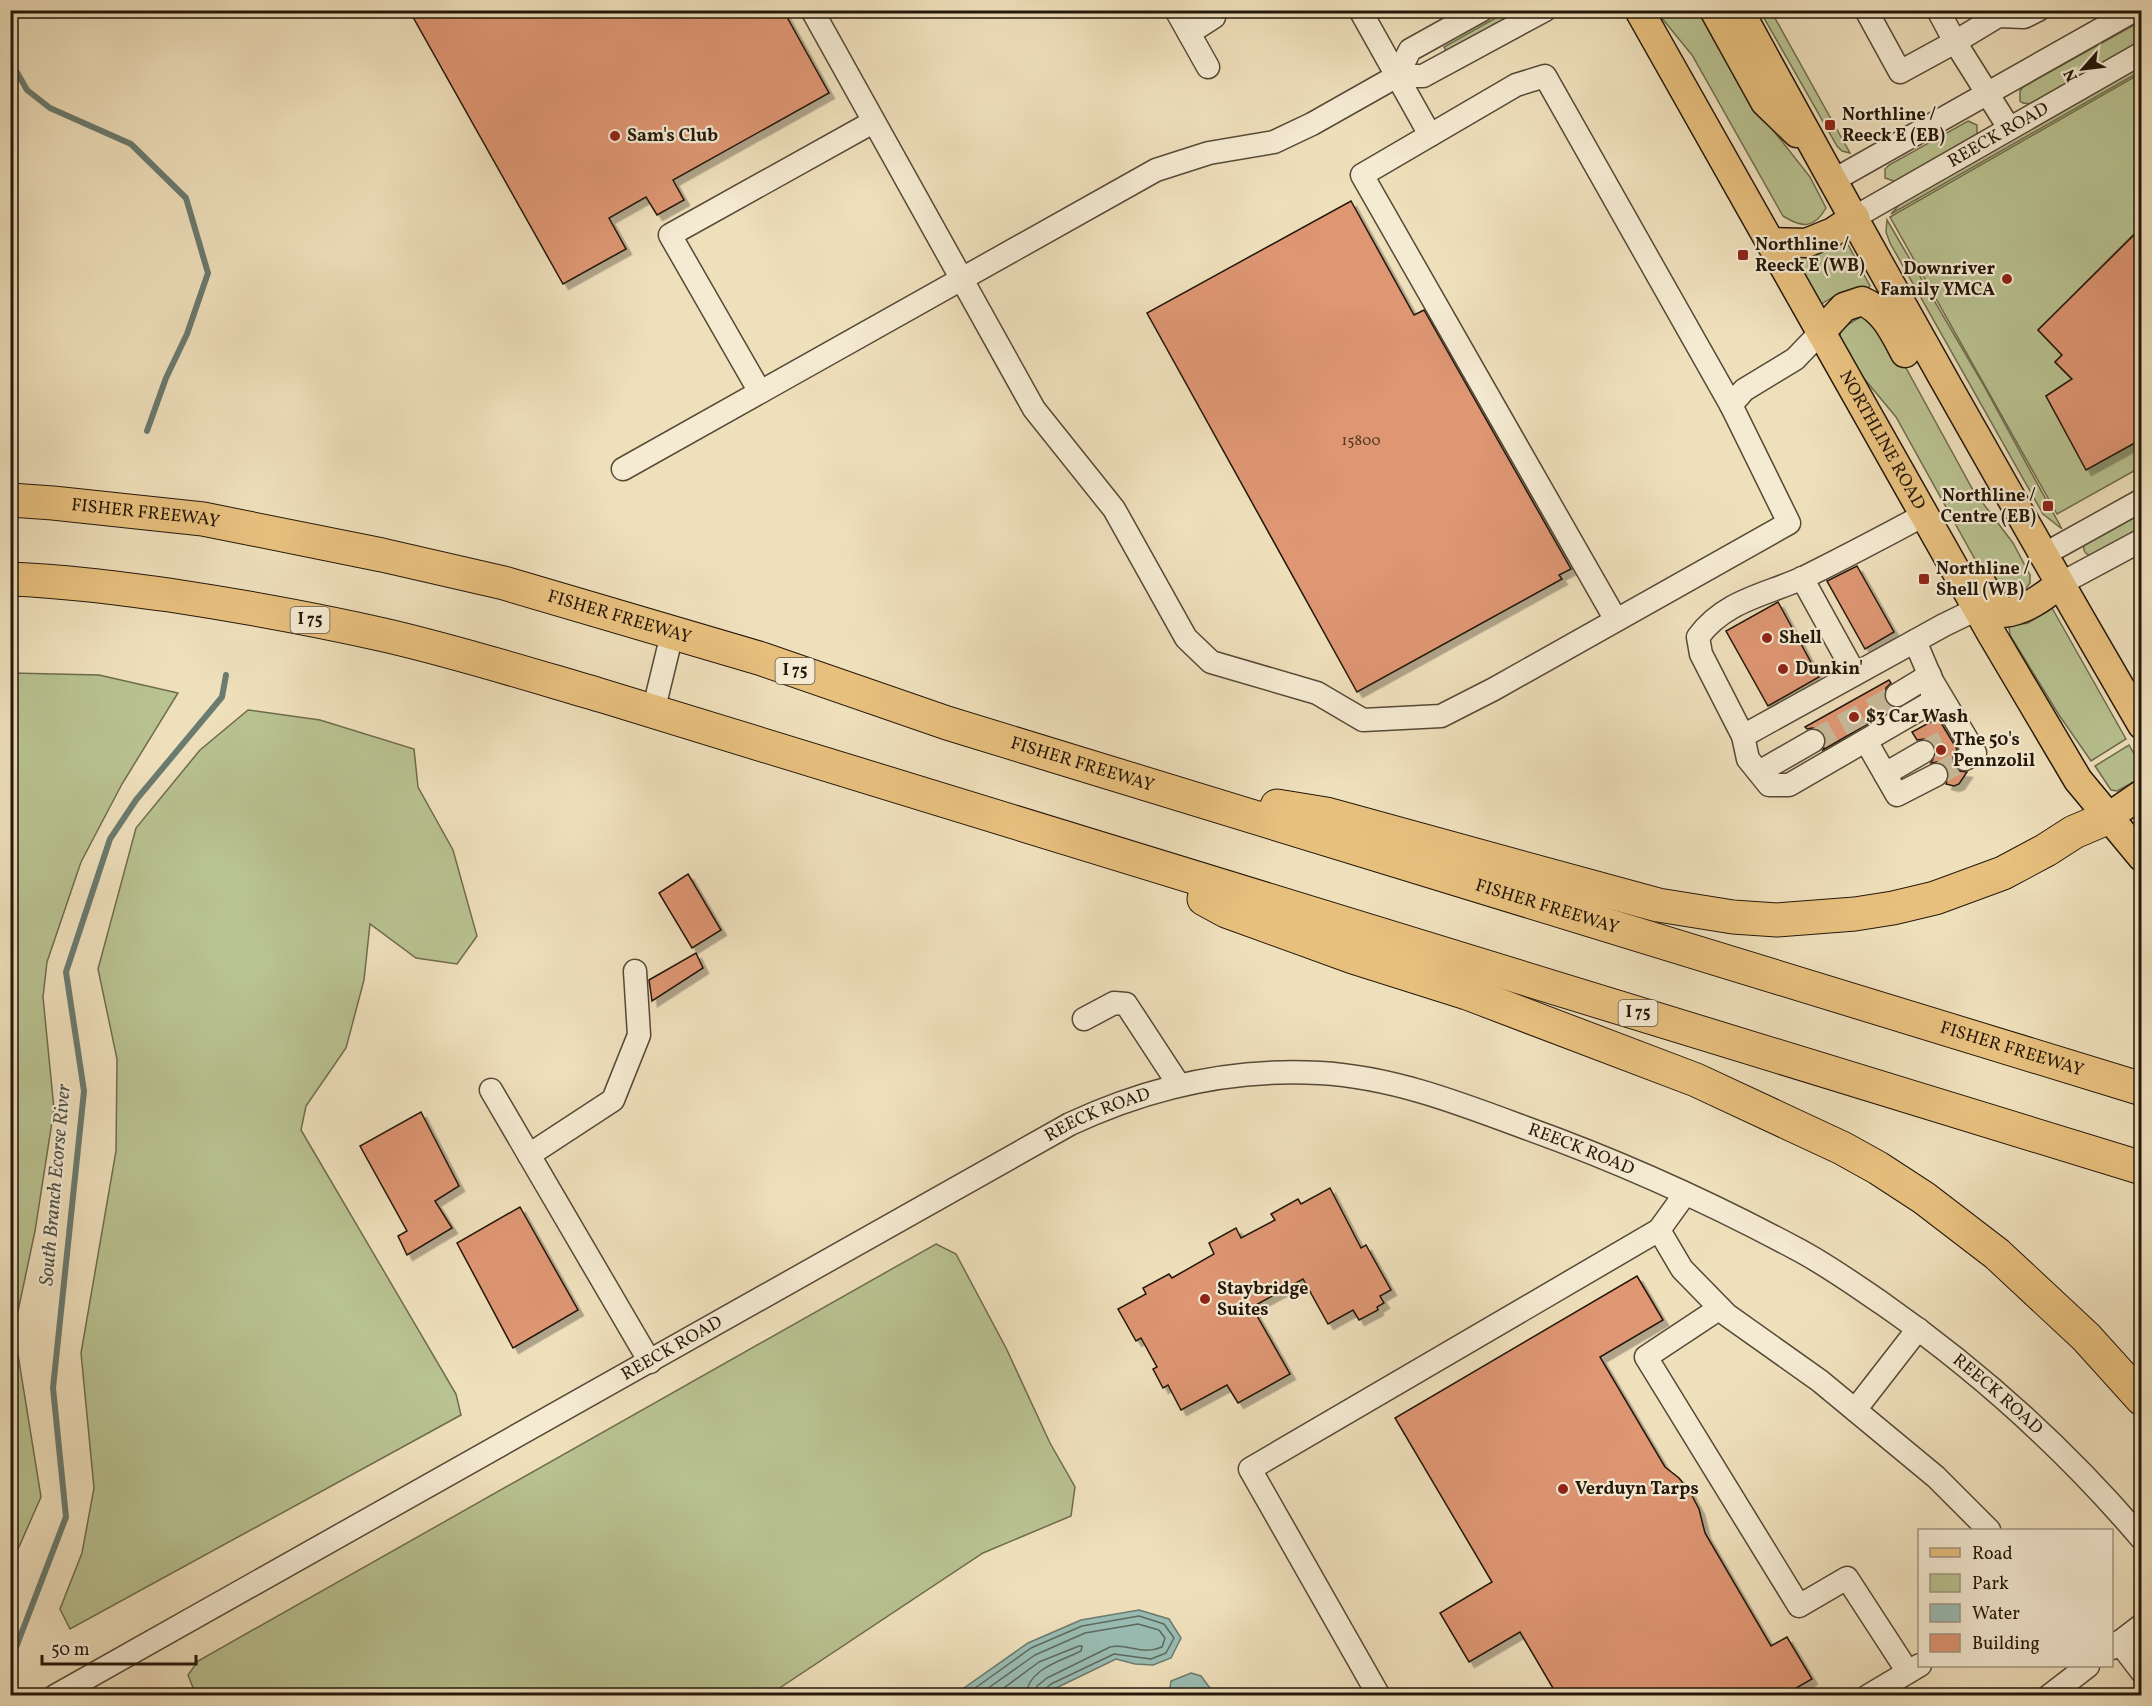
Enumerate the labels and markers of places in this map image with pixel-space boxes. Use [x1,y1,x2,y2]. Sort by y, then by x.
place label: Northline / Reeck E (EB) [1842,103,1945,149]
marker: Northline / Reeck E (EB) [1823,118,1837,132]
place label: Sam's Club [627,124,718,149]
marker: Sam's Club [608,129,622,143]
place label: Northline / Reeck E (WB) [1755,233,1865,279]
marker: Northline / Reeck E (WB) [1736,248,1750,262]
place label: Downriver Family YMCA [1880,257,1995,303]
marker: Downriver Family YMCA [2000,272,2014,286]
place label: Northline / Centre (EB) [1940,484,2036,530]
marker: Northline / Centre (EB) [2041,499,2055,513]
place label: Northline / Shell (WB) [1936,557,2030,603]
marker: Northline / Shell (WB) [1917,572,1931,586]
place label: Shell [1779,626,1822,651]
marker: Shell [1760,631,1774,645]
place label: Dunkin' [1795,657,1863,682]
marker: Dunkin' [1776,662,1790,676]
place label: $3 Car Wash [1866,705,1969,730]
marker: $3 Car Wash [1847,710,1861,724]
place label: The 50's Pennzolil [1953,728,2035,774]
marker: The 50's Pennzolil [1934,743,1948,757]
place label: Staybridge Suites [1217,1277,1309,1323]
marker: Staybridge Suites [1198,1292,1212,1306]
place label: Verduyn Tarps [1575,1477,1699,1502]
marker: Verduyn Tarps [1556,1482,1570,1496]

